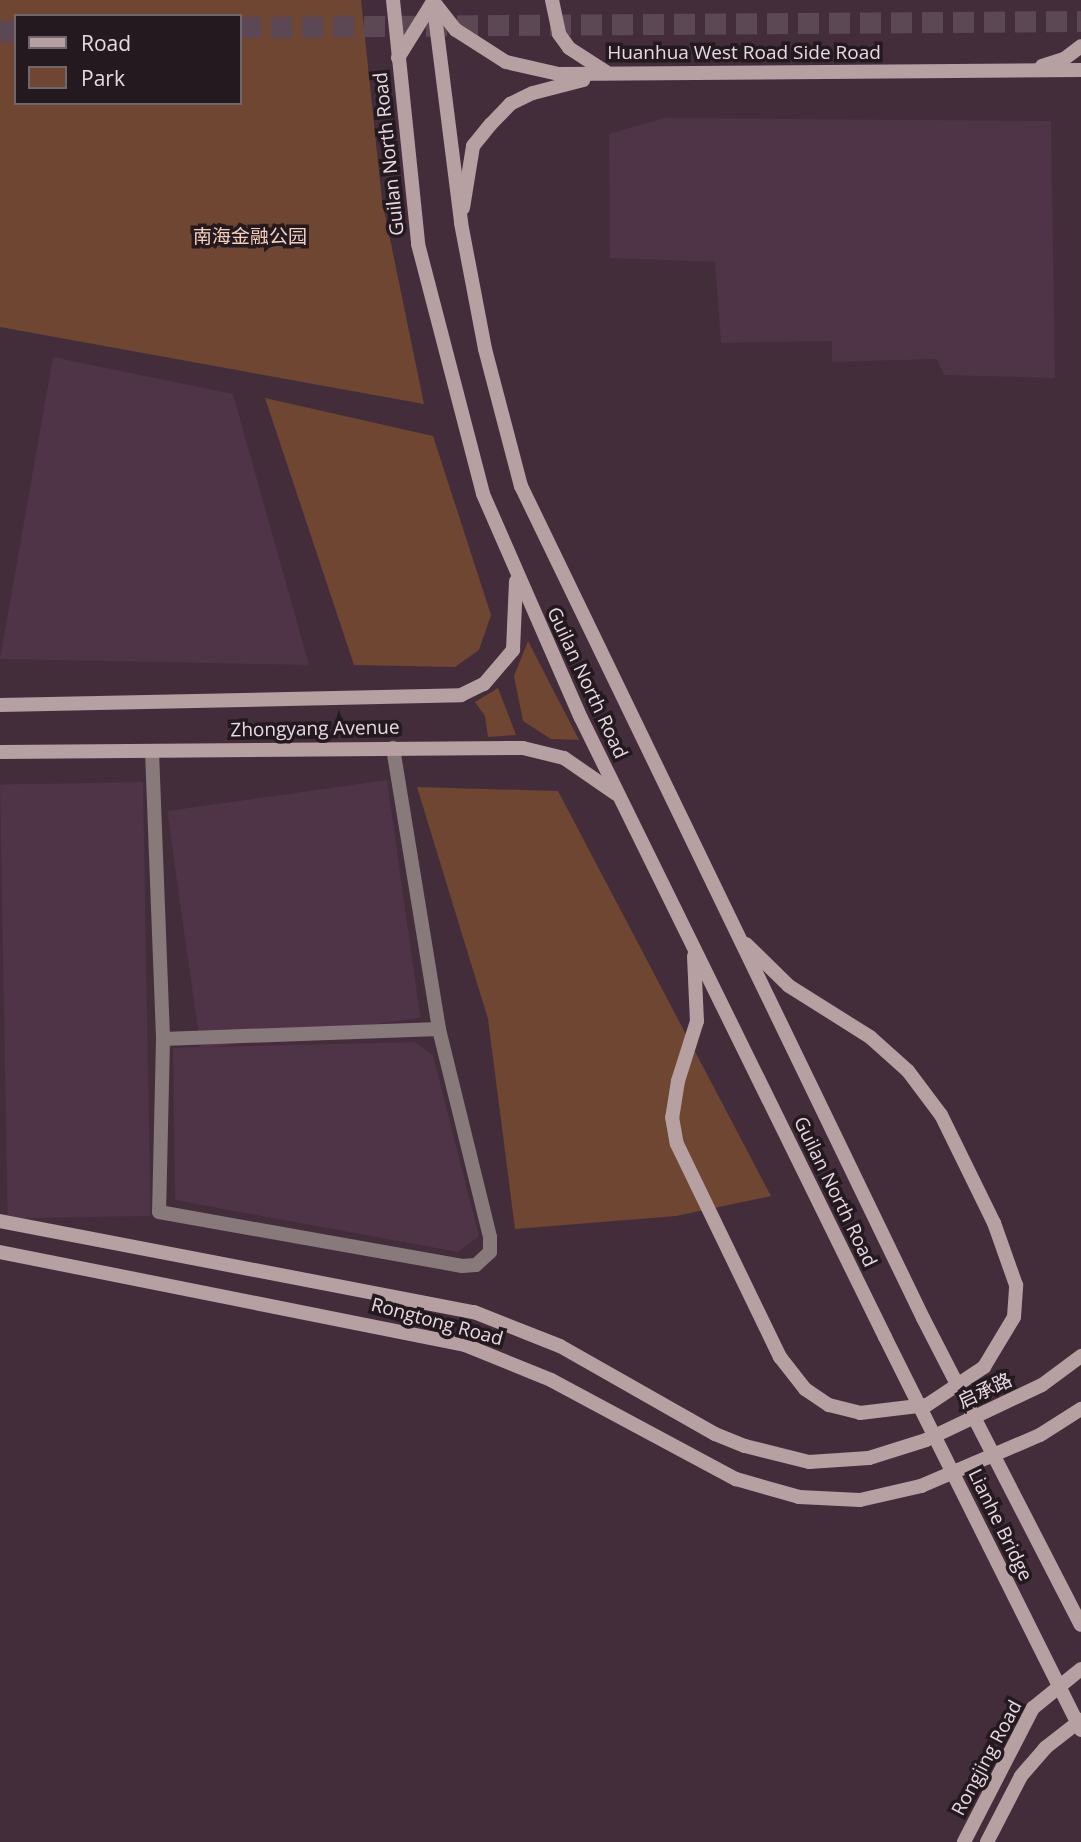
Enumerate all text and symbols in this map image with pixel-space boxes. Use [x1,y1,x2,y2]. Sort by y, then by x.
legend [14,14,242,105]
text: Road [81,29,131,57]
street label: Huanhua West Road Side Road [607,42,881,64]
text: Park [81,64,125,92]
street label: Guilan North Road [369,71,409,237]
park label: 南海金融公园 [193,226,307,248]
street label: Guilan North Road [542,604,632,762]
street label: Zhongyang Avenue [230,716,400,742]
street label: Guilan North Road [789,1113,881,1271]
street label: Rongtong Road [369,1293,505,1351]
street label: 启承路 [954,1369,1016,1413]
street label: Lianhe Bridge [963,1465,1037,1585]
street label: Rongjing Road [947,1697,1027,1819]

